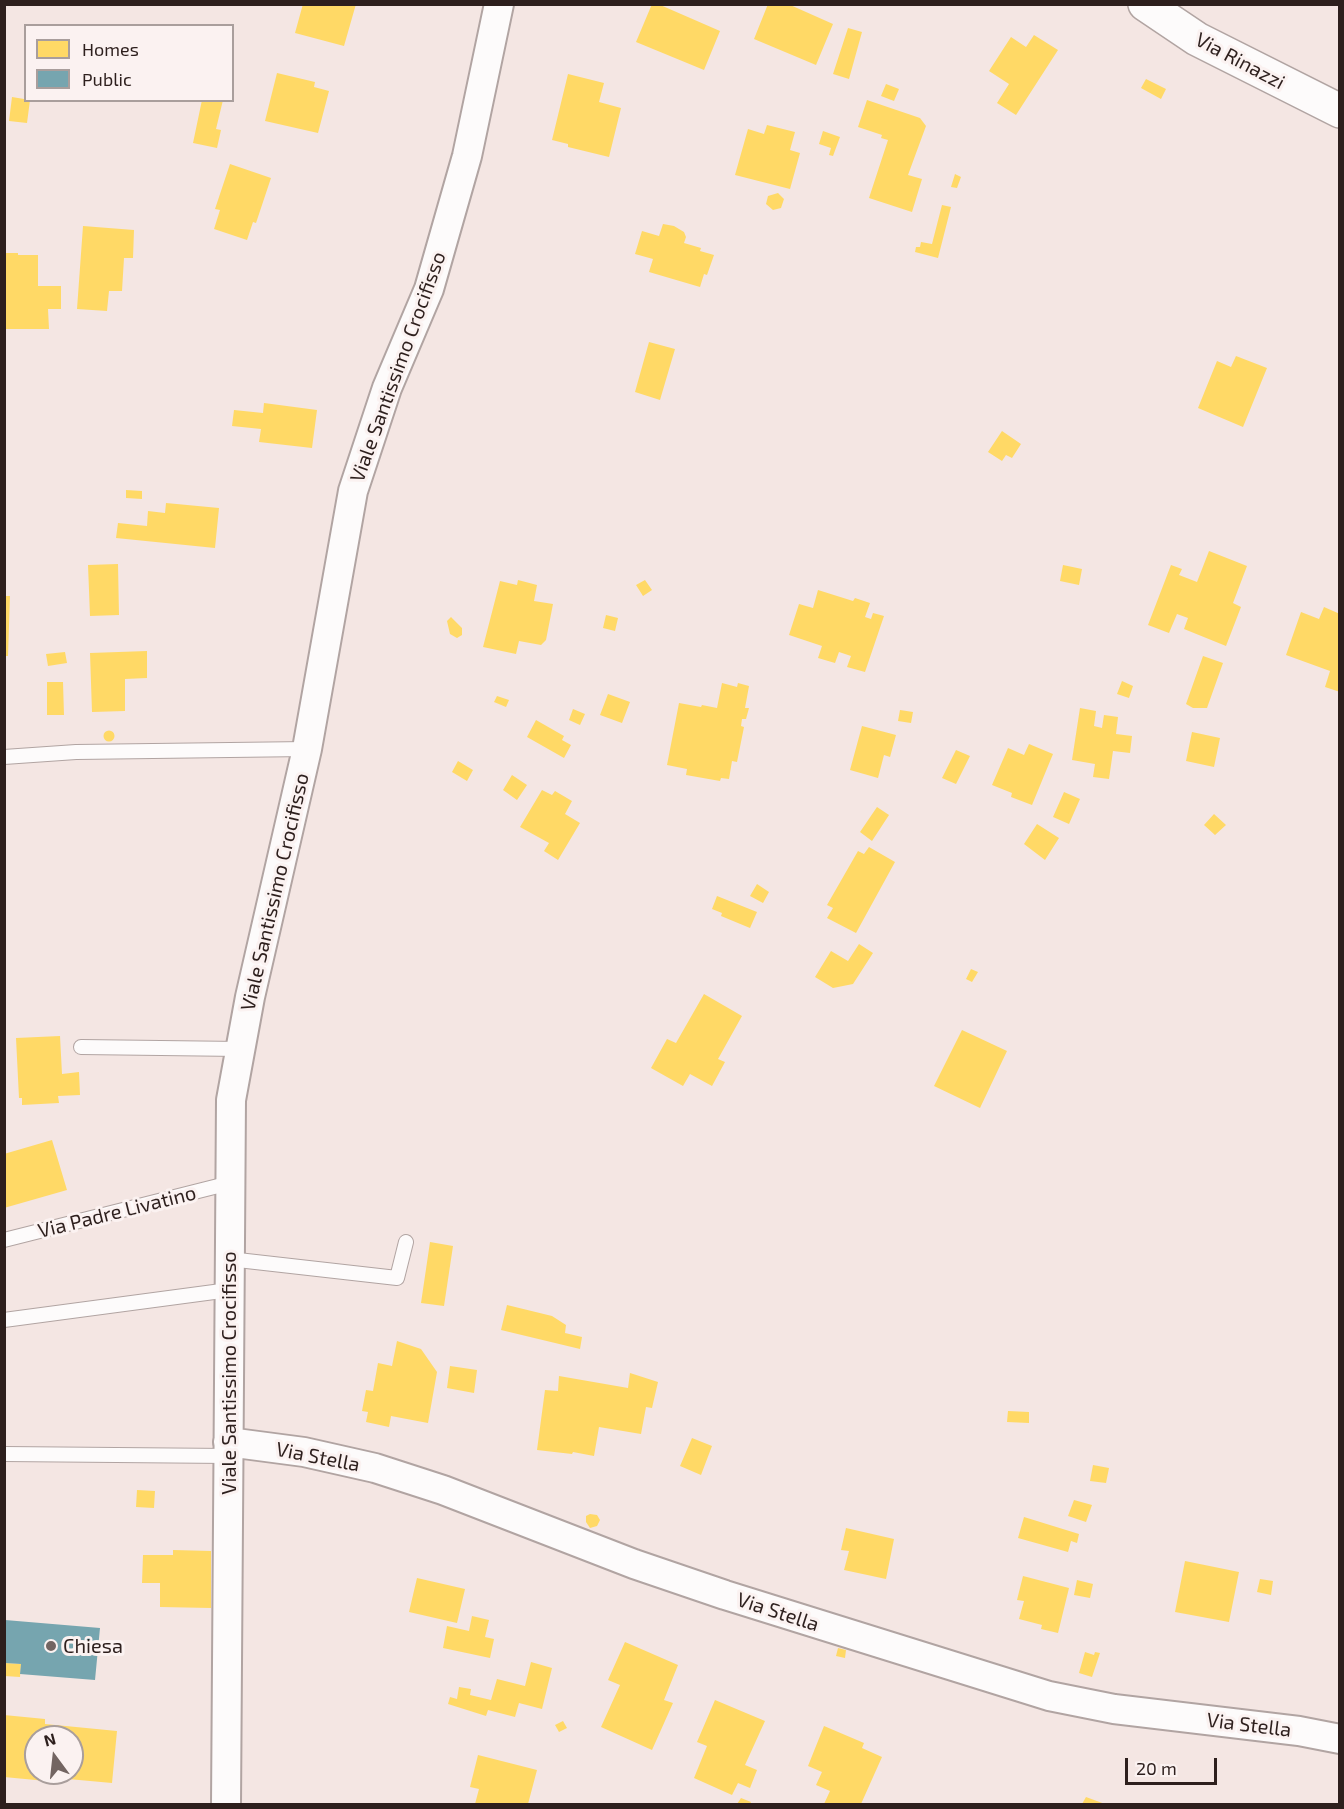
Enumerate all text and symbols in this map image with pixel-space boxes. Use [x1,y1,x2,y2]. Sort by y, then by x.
legend [24,24,234,102]
street label: Via Rinazzi [1191,27,1289,95]
text: Homes [82,38,139,60]
text: Public [82,68,132,90]
street label: Viale Santissimo Crocifisso [345,249,451,485]
street label: Viale Santissimo Crocifisso [236,771,314,1013]
street label: Via Padre Livatino [36,1181,198,1243]
street label: Viale Santissimo Crocifisso [217,1251,241,1495]
street label: Via Stella [274,1437,362,1477]
street label: Via Stella [734,1587,822,1637]
place label: Chiesa [63,1634,123,1658]
marker: Chiesa [44,1639,58,1653]
street label: Via Stella [1205,1708,1293,1742]
north arrow [24,1725,84,1785]
text: N [42,1728,58,1750]
scale bar [1128,1746,1220,1784]
text: 20 m [1136,1757,1177,1779]

